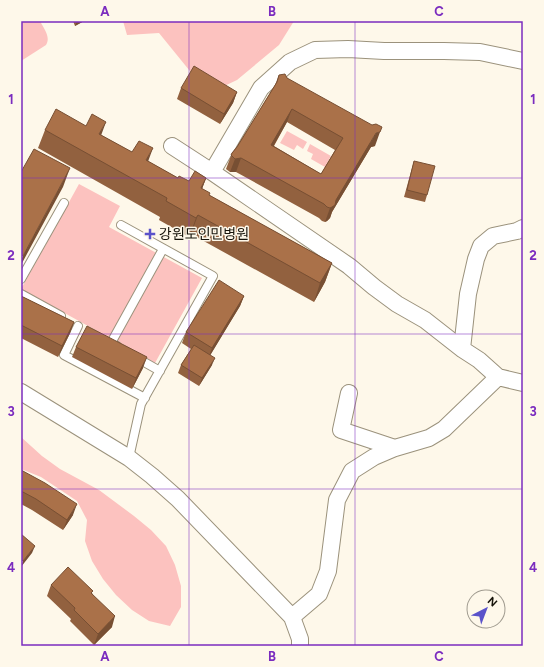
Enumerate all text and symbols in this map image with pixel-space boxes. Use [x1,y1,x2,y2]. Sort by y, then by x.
text: A [100,4,110,19]
text: B [268,4,276,19]
text: C [434,4,444,19]
text: 1 [8,92,14,107]
text: 1 [530,92,536,107]
place label: 강원도인민병원 [159,226,249,243]
marker: 강원도인민병원 [144,228,156,240]
text: 2 [7,248,15,263]
text: 2 [529,248,537,263]
text: 3 [7,404,15,419]
text: 3 [529,404,537,419]
text: 4 [7,560,15,575]
text: 4 [529,560,537,575]
north arrow [466,589,506,629]
text: N [485,594,500,610]
text: A [100,649,110,664]
text: B [268,649,276,664]
text: C [434,649,444,664]

